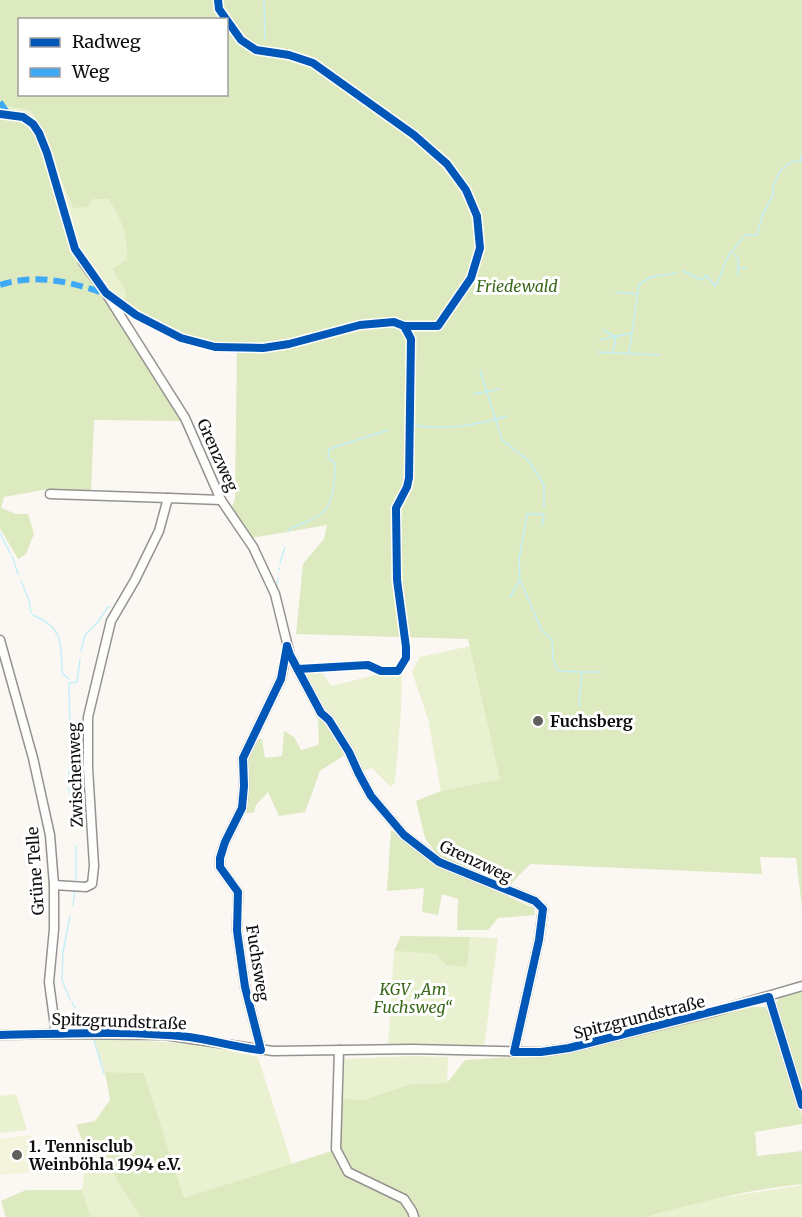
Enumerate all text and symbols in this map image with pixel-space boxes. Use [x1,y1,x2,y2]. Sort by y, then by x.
legend [18,18,228,96]
text: Radweg [72,30,141,53]
text: Weg [71,60,110,83]
park label: Friedewald [475,276,558,296]
street label: Grenzweg [193,416,243,495]
place label: Fuchsberg [550,711,633,731]
marker: Fuchsberg [531,714,545,728]
street label: Zwischenweg [63,722,87,828]
street label: Grüne Telle [22,826,48,916]
street label: Grenzweg [437,836,516,887]
street label: Fuchsweg [242,923,274,1003]
park label: KGV „Am Fuchsweg“ [373,979,453,1017]
street label: Spitzgrundstraße [571,991,707,1043]
street label: Spitzgrundstraße [51,1009,187,1033]
place label: 1. Tennisclub Weinböhla 1994 e.V. [28,1136,181,1174]
marker: 1. Tennisclub Weinböhla 1994 e.V. [10,1148,24,1162]

